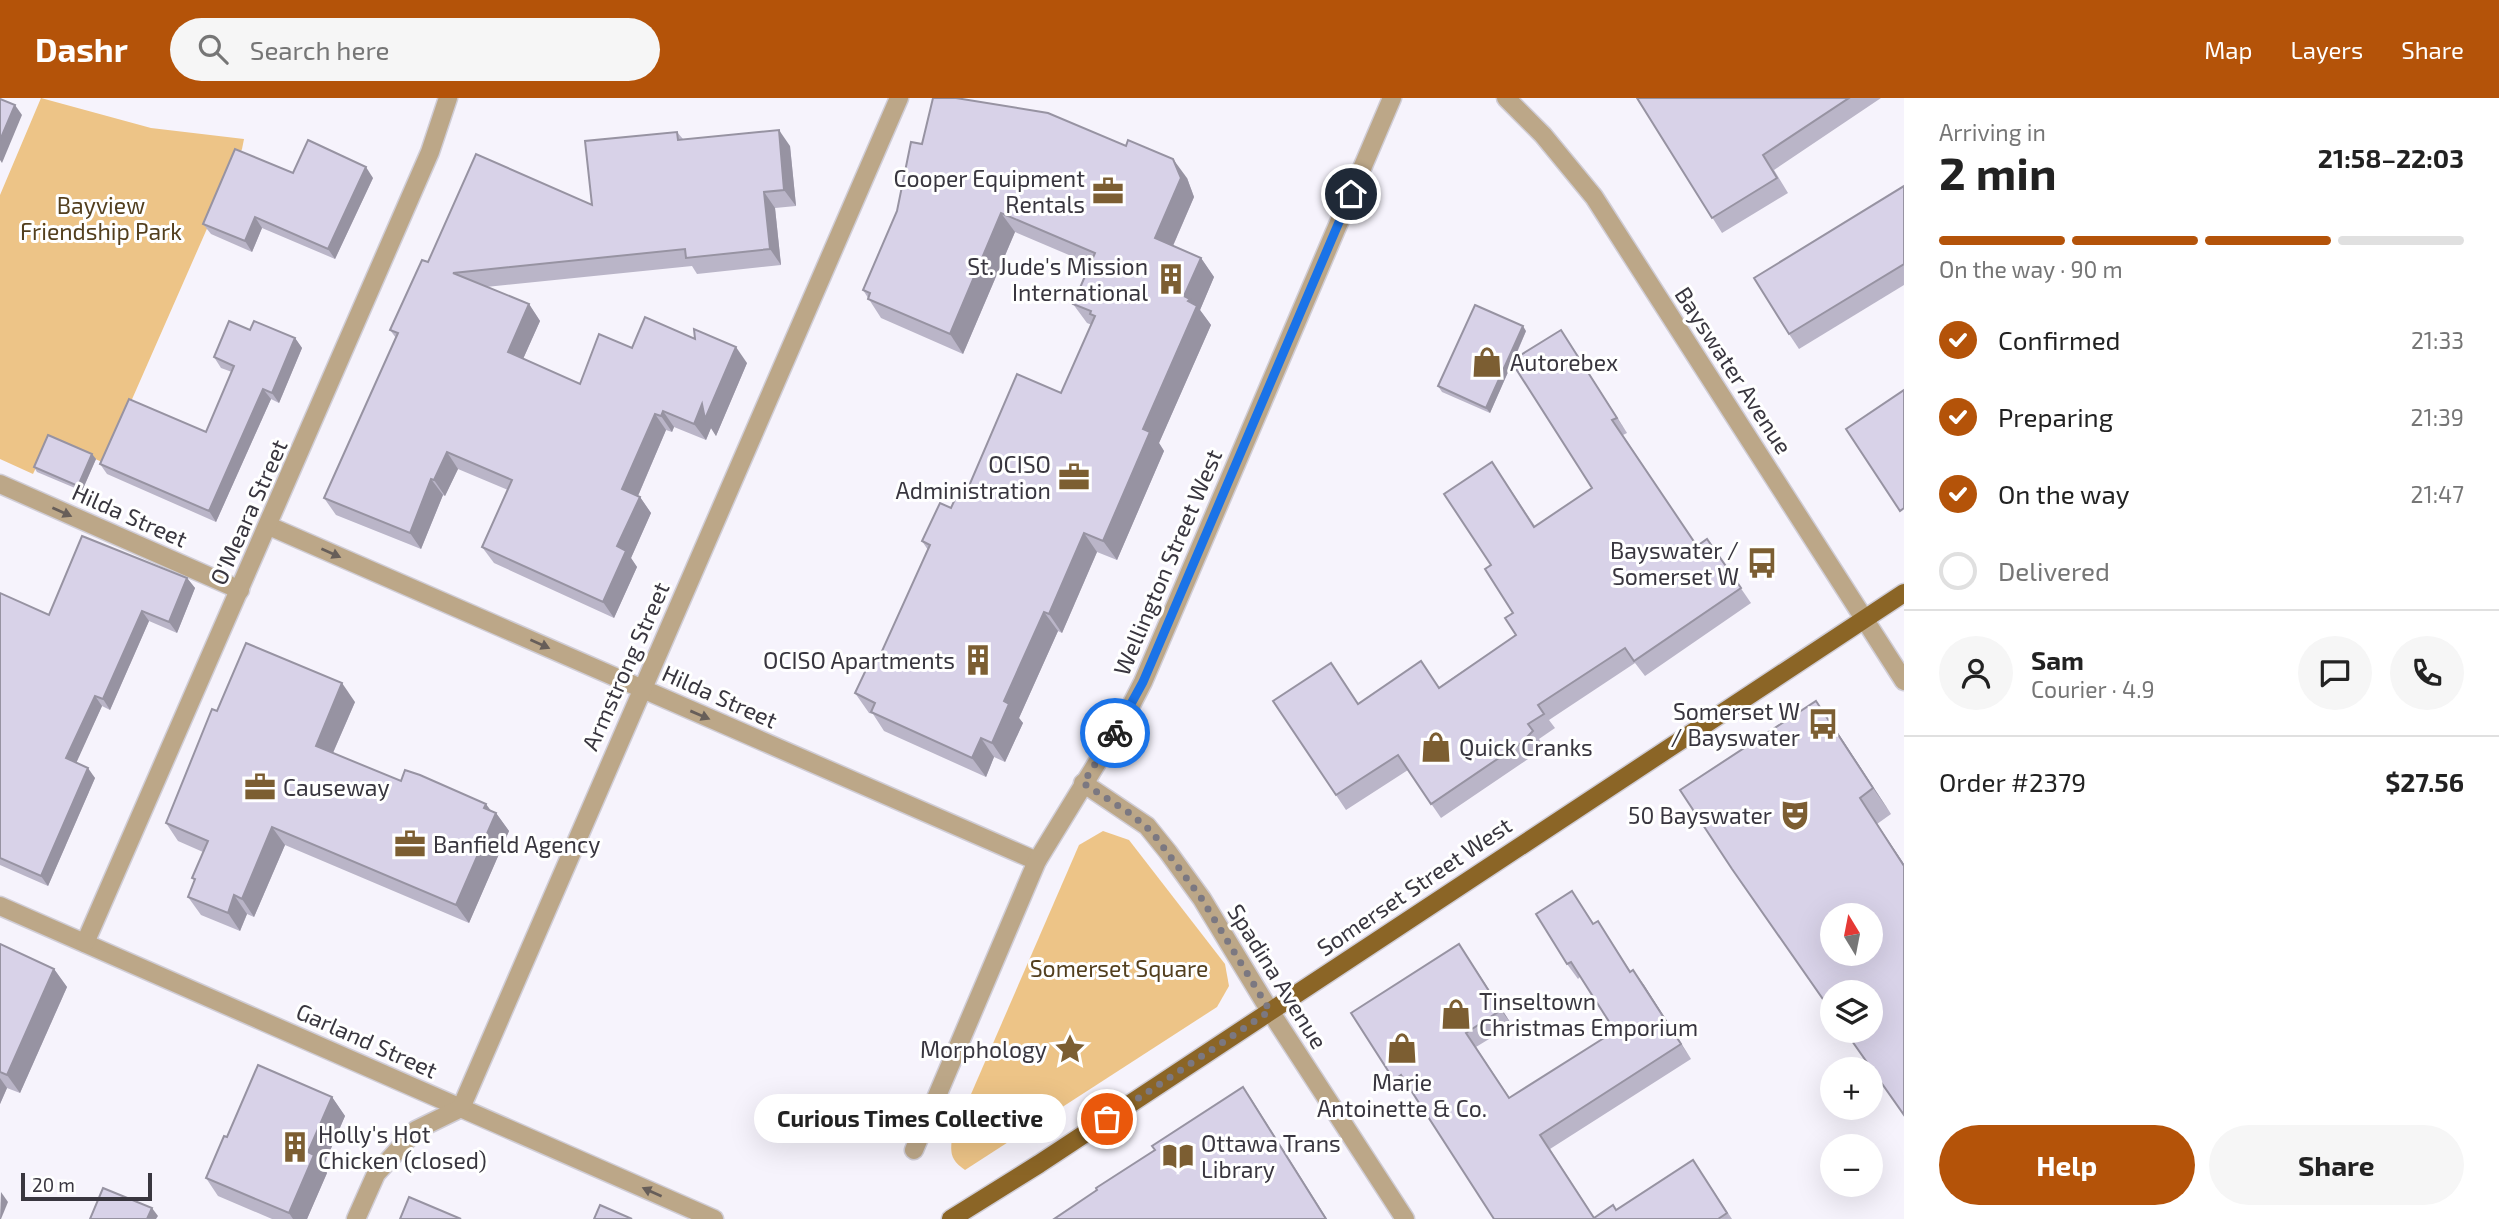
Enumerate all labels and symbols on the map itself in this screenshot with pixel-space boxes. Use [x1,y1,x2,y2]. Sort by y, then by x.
place label: Cooper Equipment Rentals [893,164,1085,218]
pin [1321,164,1381,224]
office icon: Cooper Equipment Rentals [1091,174,1125,208]
park label: Bayview Friendship Park [20,191,182,245]
place label: St. Jude's Mission International [967,252,1148,306]
building icon: St. Jude's Mission International [1154,262,1188,296]
street label: Bayswater Avenue [1669,281,1799,459]
shop icon: Autorebex [1470,345,1504,379]
place label: Autorebex [1510,348,1618,376]
street label: O'Meara Street [203,435,293,589]
street label: Wellington Street West [1107,445,1227,679]
place label: OCISO Administration [895,450,1051,504]
office icon: OCISO Administration [1057,460,1091,494]
street label: Hilda Street [68,477,192,553]
one-way arrow [52,507,73,518]
place label: Bayswater / Somerset W [1610,536,1739,590]
bus stop icon: Bayswater / Somerset W [1745,546,1779,580]
one-way arrow [321,548,342,559]
street label: Armstrong Street [575,577,675,755]
one-way arrow [530,638,550,650]
building icon: OCISO Apartments [961,643,995,677]
place label: OCISO Apartments [763,646,955,674]
street label: Hilda Street [658,658,782,734]
place label: Somerset W / Bayswater [1670,697,1800,751]
courier [1080,698,1150,768]
bus stop icon: Somerset W / Bayswater [1806,707,1840,741]
one-way arrow [690,710,711,721]
shop icon: Quick Cranks [1419,730,1453,764]
place label: Quick Cranks [1459,733,1593,761]
office icon: Causeway [243,770,277,804]
place label: Causeway [283,773,390,801]
theatre icon: 50 Bayswater [1778,798,1812,832]
place label: 50 Bayswater [1628,801,1772,829]
street label: Somerset Street West [1311,810,1517,962]
office icon: Banfield Agency [393,827,427,861]
place label: Banfield Agency [433,830,600,858]
street label: Spadina Avenue [1222,898,1334,1054]
north arrow [1820,903,1883,966]
park label: Somerset Square [1030,954,1208,982]
place label: Tinseltown Christmas Emporium [1479,987,1698,1041]
street label: Garland Street [292,996,442,1084]
shop icon: Tinseltown Christmas Emporium [1439,997,1473,1031]
shop icon: Marie Antoinette & Co. [1385,1031,1419,1065]
place icon: Morphology [1053,1032,1087,1066]
place label: Morphology [920,1035,1047,1063]
place label: Marie Antoinette & Co. [1317,1068,1487,1122]
pin [1077,1089,1137,1149]
callout: Curious Times Collective [754,1094,1065,1144]
place label: Holly's Hot Chicken (closed) [318,1120,487,1174]
place label: Ottawa Trans Library [1201,1129,1341,1183]
building icon: Holly's Hot Chicken (closed) [278,1130,312,1164]
library icon: Ottawa Trans Library [1161,1139,1195,1173]
scale bar [21,1170,152,1202]
one-way arrow [641,1186,662,1197]

